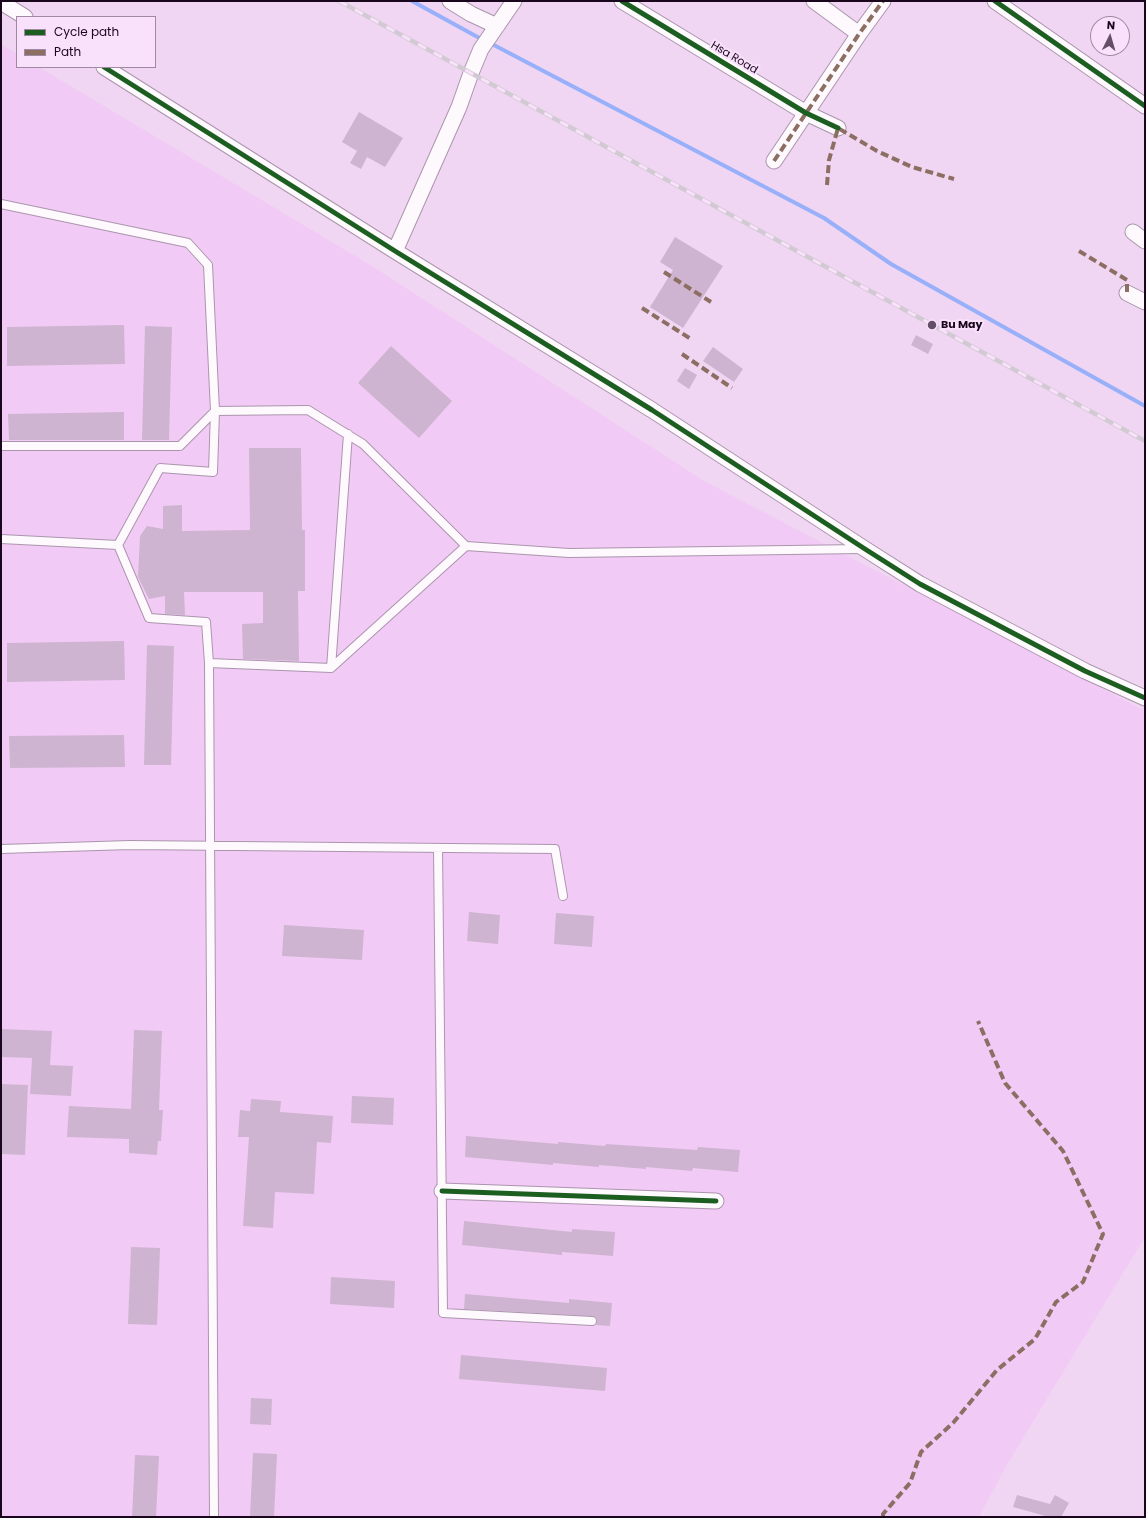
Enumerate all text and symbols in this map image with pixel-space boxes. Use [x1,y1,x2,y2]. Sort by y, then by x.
legend [16,16,156,68]
north arrow [1090,16,1130,56]
text: N [1106,17,1116,33]
text: Cycle path [54,23,119,40]
street label: Hsa Road [708,39,760,77]
text: Path [54,43,81,60]
place label: Bu May [941,318,983,332]
marker: Bu May [926,319,938,331]

